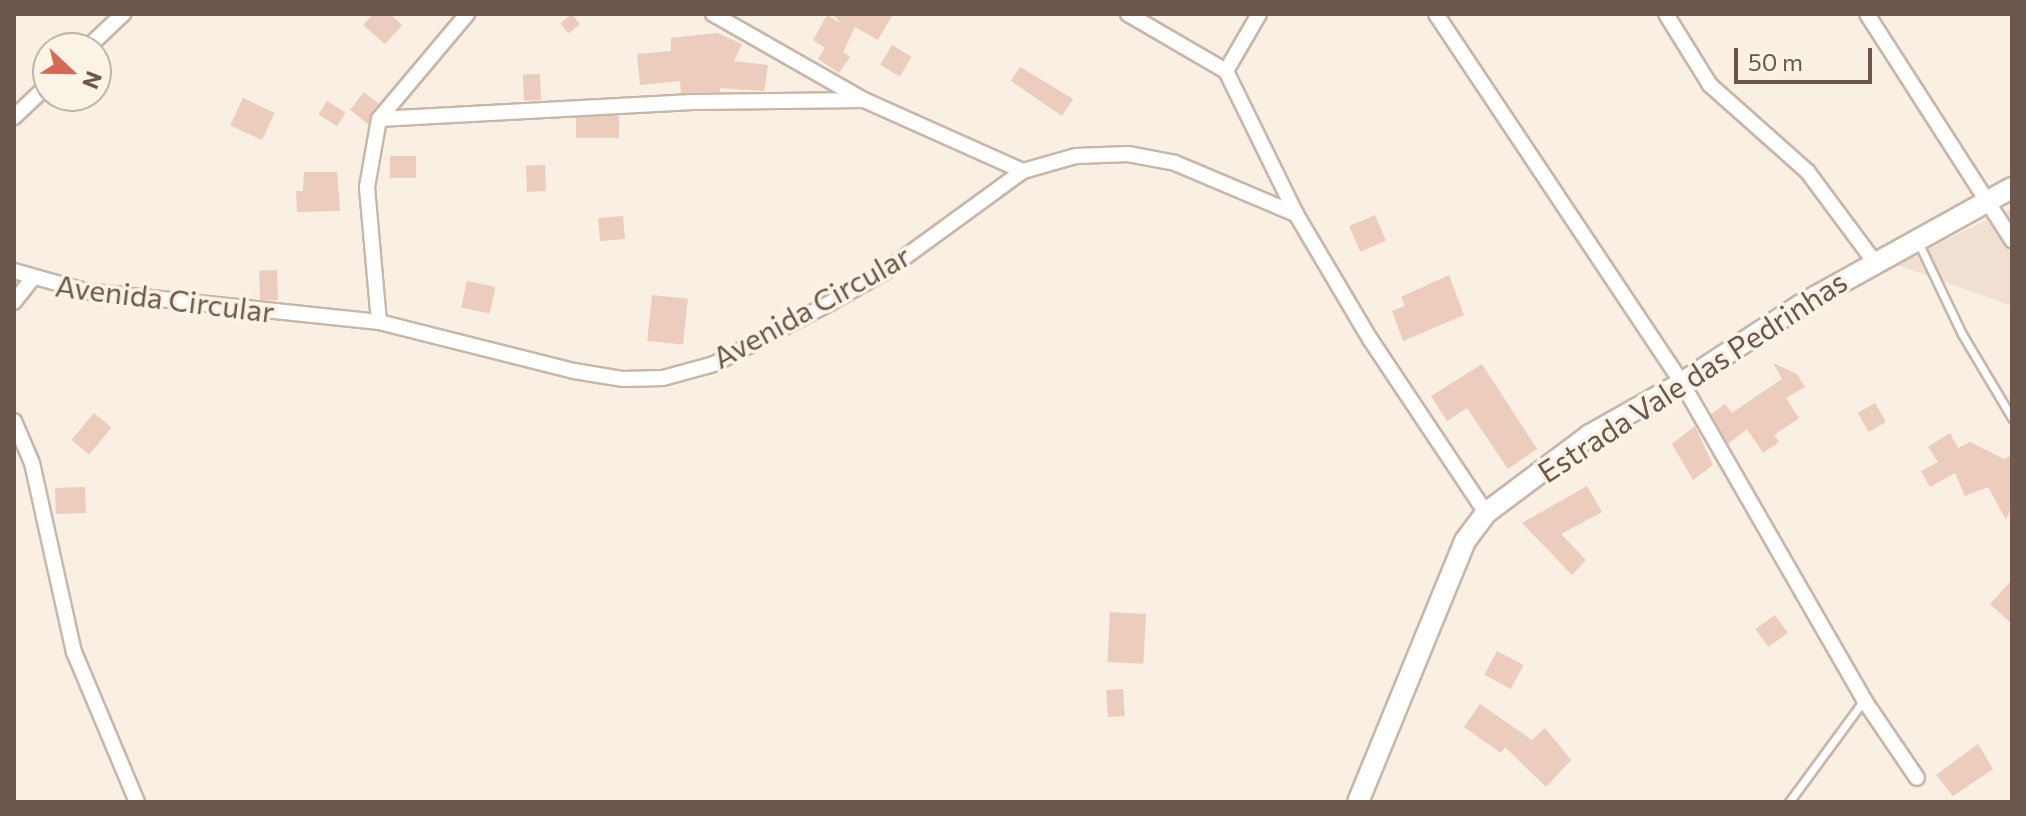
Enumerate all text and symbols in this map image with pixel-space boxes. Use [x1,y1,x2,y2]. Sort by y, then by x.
north arrow [32,32,112,112]
scale bar [1738,32,1876,82]
text: 50 m [1748,47,1803,76]
text: N [77,68,108,93]
street label: Avenida Circular [706,237,916,375]
street label: Estrada Vale das Pedrinhas [1531,263,1853,489]
street label: Avenida Circular [53,267,277,329]

